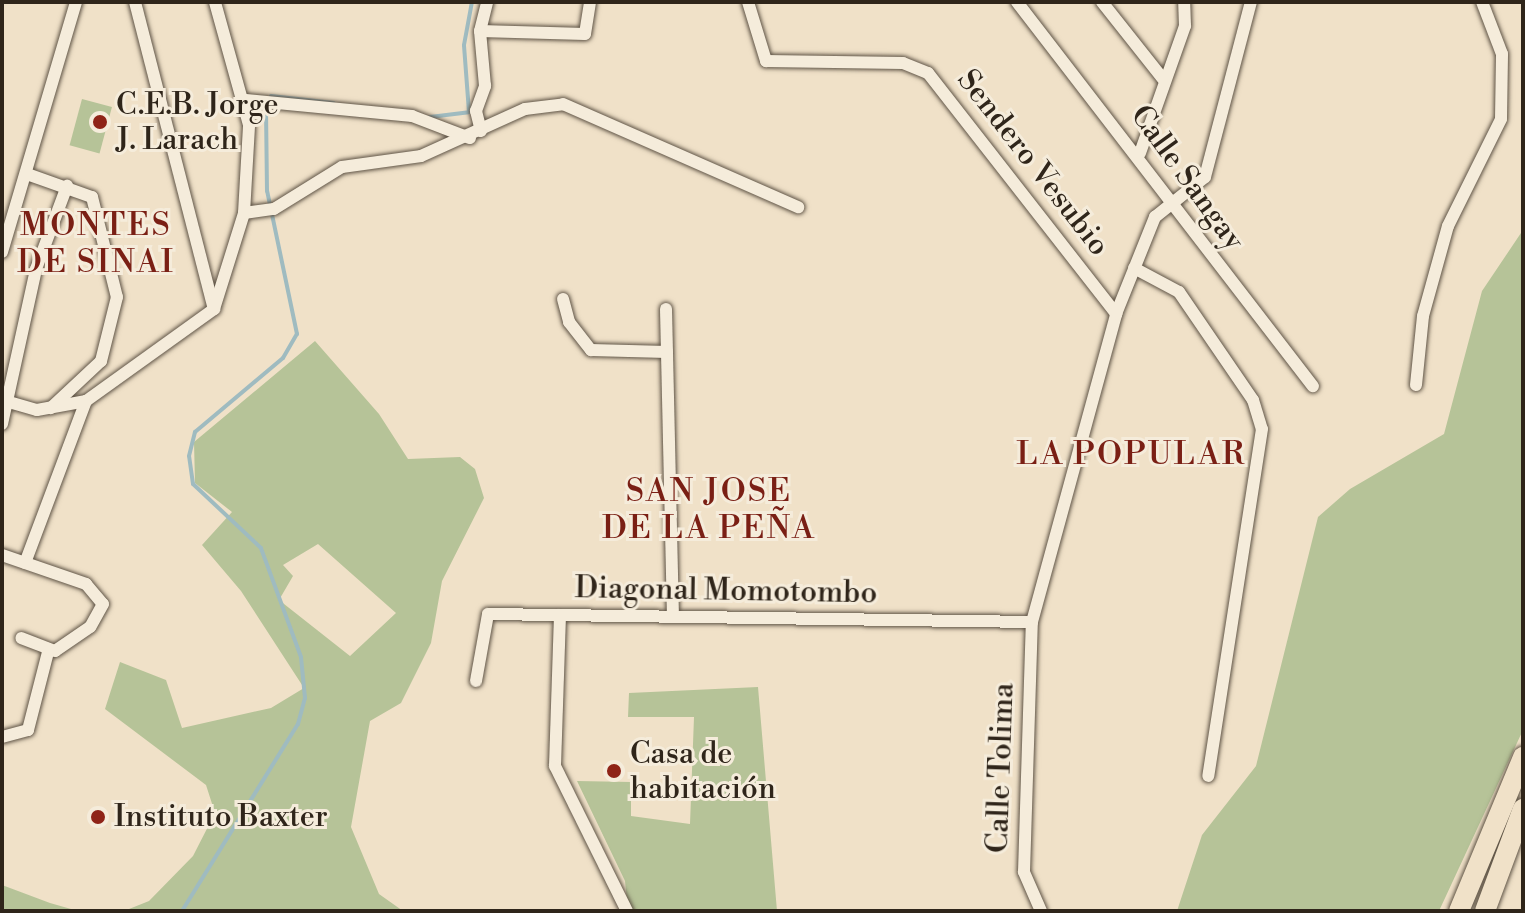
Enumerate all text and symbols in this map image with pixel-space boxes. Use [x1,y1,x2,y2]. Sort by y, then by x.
street label: Sendero Vesubio [949,63,1117,263]
place label: C.E.B. Jorge J. Larach [116,87,279,158]
street label: Calle Sangay [1122,99,1252,257]
marker: C.E.B. Jorge J. Larach [91,113,109,131]
district label: MONTES DE SINAI [17,207,175,282]
district label: LA POPULAR [1016,435,1246,473]
district label: SAN JOSE DE LA PEÑA [602,473,816,548]
street label: Diagonal Momotombo [574,570,878,612]
street label: Calle Tolima [980,682,1022,854]
place label: Casa de habitación [630,736,776,806]
marker: Casa de habitación [605,762,623,780]
place label: Instituto Baxter [114,799,328,835]
marker: Instituto Baxter [89,808,107,826]

